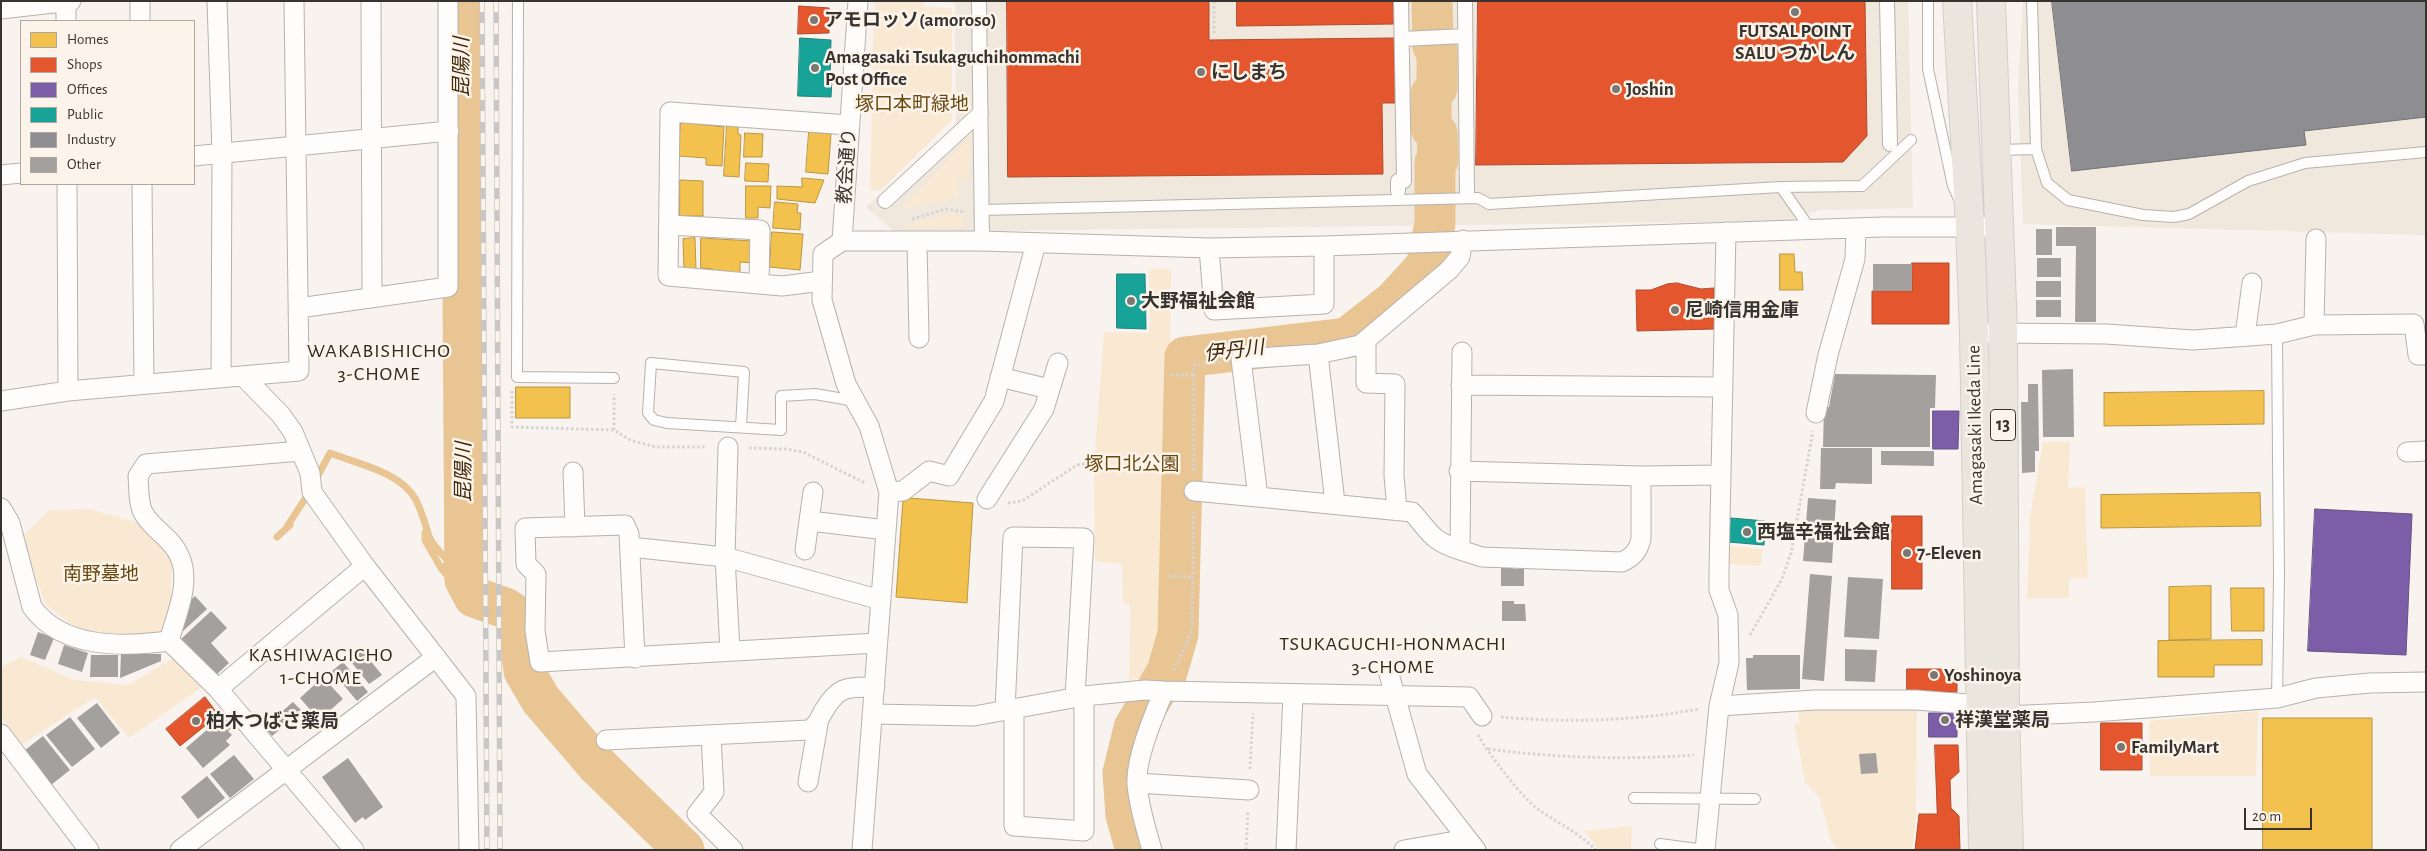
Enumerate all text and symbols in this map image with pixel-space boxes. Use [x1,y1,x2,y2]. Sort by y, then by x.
marker: FUTSAL POINT SALU つかしん [1789,6,1801,18]
place label: アモロッソ(amoroso) [824,9,997,31]
marker: アモロッソ(amoroso) [808,14,820,26]
legend [20,20,195,185]
place label: FUTSAL POINT SALU つかしん [1735,20,1855,64]
text: Homes [67,32,109,47]
water label: 昆陽川 [450,37,474,97]
place label: Amagasaki Tsukaguchihommachi Post Office [825,46,1080,90]
text: Shops [67,57,102,72]
place label: にしまち [1211,61,1287,83]
marker: Amagasaki Tsukaguchihommachi Post Office [809,62,821,74]
marker: にしまち [1195,66,1207,78]
place label: Joshin [1626,78,1674,100]
text: Offices [67,82,108,97]
marker: Joshin [1610,83,1622,95]
park label: 塚口本町緑地 [855,93,969,115]
text: Public [67,107,103,122]
street label: 教会通り [833,127,861,205]
text: Industry [67,132,116,147]
text: Other [67,157,101,172]
place label: 大野福祉会館 [1141,290,1255,312]
marker: 大野福祉会館 [1125,295,1137,307]
place label: 尼崎信用金庫 [1685,299,1799,321]
marker: 尼崎信用金庫 [1669,304,1681,316]
water label: 伊丹川 [1203,335,1265,367]
district label: WAKABISHICHO 3-CHOME [305,339,453,386]
street label: Amagasaki Ikeda Line [1962,345,1988,505]
road number: 13 [1990,410,2016,440]
water label: 昆陽川 [452,442,476,502]
park label: 塚口北公園 [1085,453,1179,475]
place label: 西塩辛福祉会館 [1757,521,1890,543]
marker: 西塩辛福祉会館 [1741,526,1753,538]
place label: 7-Eleven [1917,542,1981,564]
marker: 7-Eleven [1901,547,1913,559]
park label: 南野墓地 [63,563,139,585]
district label: TSUKAGUCHI-HONMACHI 3-CHOME [1277,632,1509,679]
district label: KASHIWAGICHO 1-CHOME [247,643,395,690]
place label: Yoshinoya [1944,664,2022,686]
marker: Yoshinoya [1928,669,1940,681]
place label: 祥漢堂薬局 [1955,709,2050,731]
place label: 柏木つばさ薬局 [206,710,339,732]
marker: 祥漢堂薬局 [1939,714,1951,726]
marker: 柏木つばさ薬局 [190,715,202,727]
place label: FamilyMart [2131,736,2219,758]
marker: FamilyMart [2115,741,2127,753]
scale bar [2247,798,2314,830]
text: 20 m [2252,809,2281,824]

